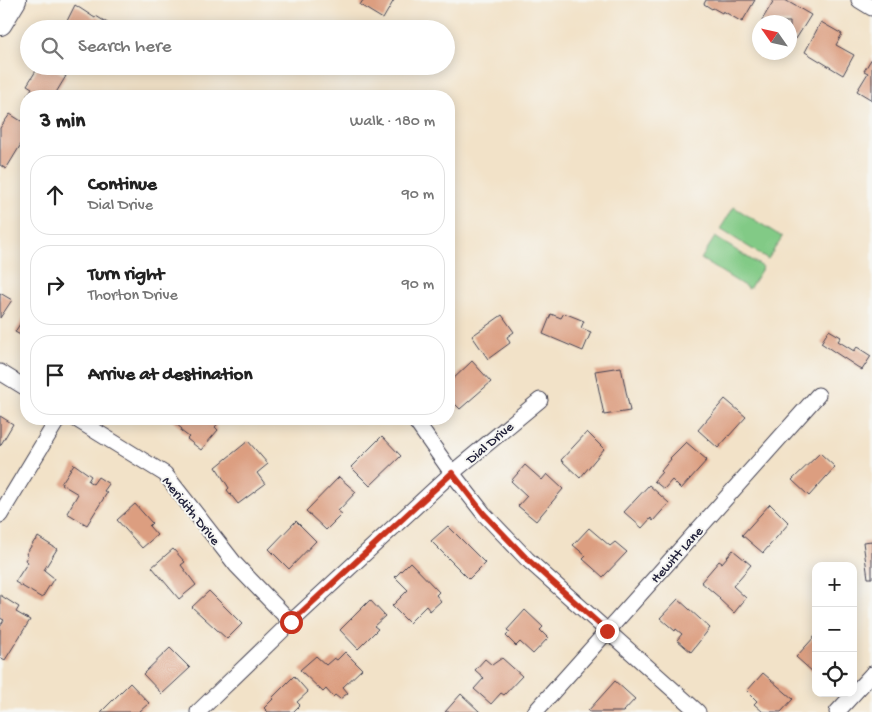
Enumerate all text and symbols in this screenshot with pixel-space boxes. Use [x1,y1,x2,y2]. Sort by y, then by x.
north arrow [752,15,797,60]
search box [20,20,455,75]
icon: search [38,34,66,62]
text: Search here [78,36,172,59]
text: 3 min [40,110,85,135]
text: Walk · 180 m [350,113,435,132]
text: Continue [88,174,157,197]
icon: ahead [41,181,69,209]
text: 90 m [402,186,434,205]
text: Dial Drive [88,197,153,216]
text: Turn right [88,264,164,287]
icon: right [41,271,69,299]
text: 90 m [402,276,434,295]
text: Thorton Drive [88,287,178,306]
icon: arrive [41,361,69,389]
text: Arrive at destination [88,364,252,387]
street label: Dial Drive [463,419,518,469]
street label: Meridith Drive [157,474,223,550]
street label: Hewitt Lane [648,523,708,588]
map controls [812,562,857,697]
button: + [812,562,857,607]
button: − [812,607,857,652]
route start [280,611,303,634]
route end [596,620,619,643]
button: locate [812,652,857,697]

